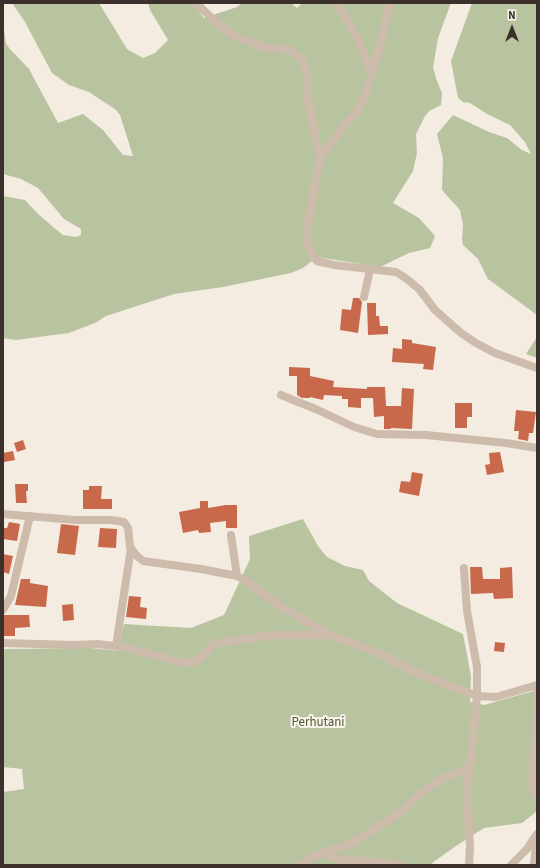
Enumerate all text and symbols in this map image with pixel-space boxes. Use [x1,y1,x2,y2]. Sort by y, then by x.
north arrow [492,8,532,48]
text: N [508,8,516,23]
park label: Perhutani [291,715,345,731]

